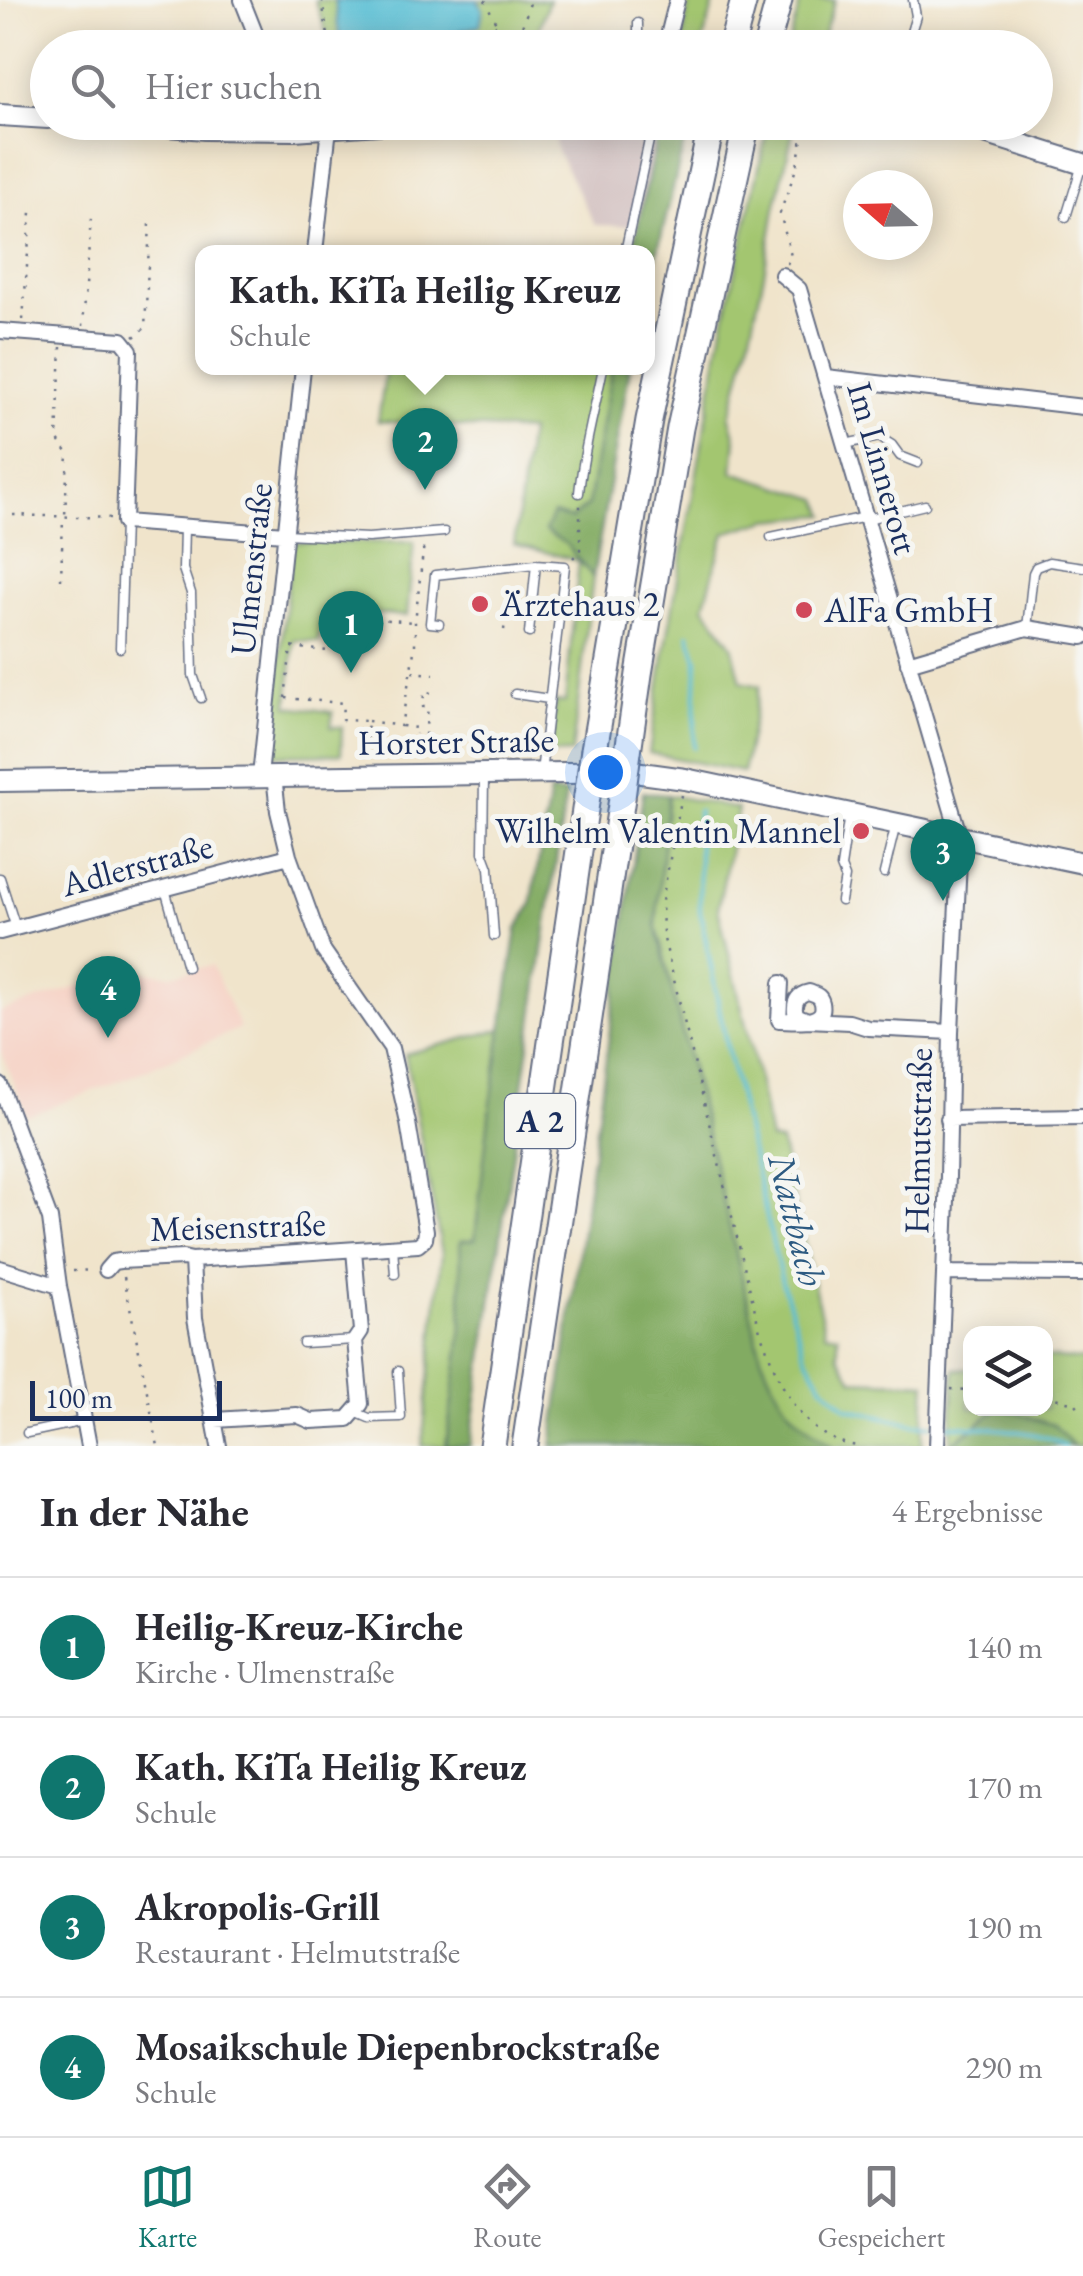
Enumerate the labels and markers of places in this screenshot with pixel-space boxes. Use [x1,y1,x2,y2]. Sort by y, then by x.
pin: 2 [392,408,458,490]
place label: Ärztehaus 2 [499,581,659,626]
place label: AlFa GmbH [823,587,994,632]
pin: 1 [318,590,384,673]
marker: Ärztehaus 2 [469,593,491,615]
marker: AlFa GmbH [793,599,815,621]
place label: Wilhelm Valentin Mannel [495,808,841,853]
pin: 3 [910,818,976,901]
marker: Wilhelm Valentin Mannel [850,820,872,842]
pin: 4 [76,956,140,1038]

